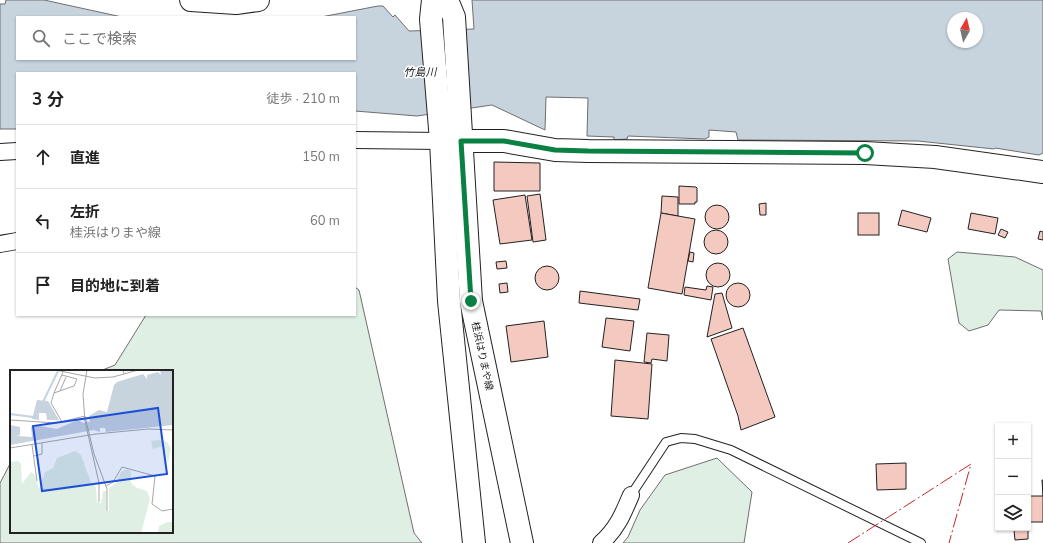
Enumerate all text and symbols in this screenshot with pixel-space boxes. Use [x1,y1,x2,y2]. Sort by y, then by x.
north arrow [947,12,983,48]
search box [16,16,356,60]
icon: search [30,27,52,49]
text: ここで検索 [62,29,137,49]
water label: 竹島川 [403,65,438,80]
text: 3 分 [32,88,64,111]
text: 徒歩 · 210 m [266,90,340,108]
route start [856,144,874,162]
icon: ahead [32,146,54,168]
text: 直進 [70,148,100,168]
text: 150 m [302,148,340,166]
text: 左折 [70,202,100,222]
icon: left [32,210,54,232]
text: 60 m [310,212,340,230]
text: 桂浜はりまや線 [70,224,161,242]
icon: arrive [32,274,54,296]
text: 目的地に到着 [70,276,160,296]
route end [462,292,480,310]
street label: 桂浜はりまや線 [468,321,496,392]
inset map [10,370,173,533]
map controls [995,423,1031,531]
button: + [995,423,1031,459]
button: − [995,459,1031,495]
button: layers [995,495,1031,531]

